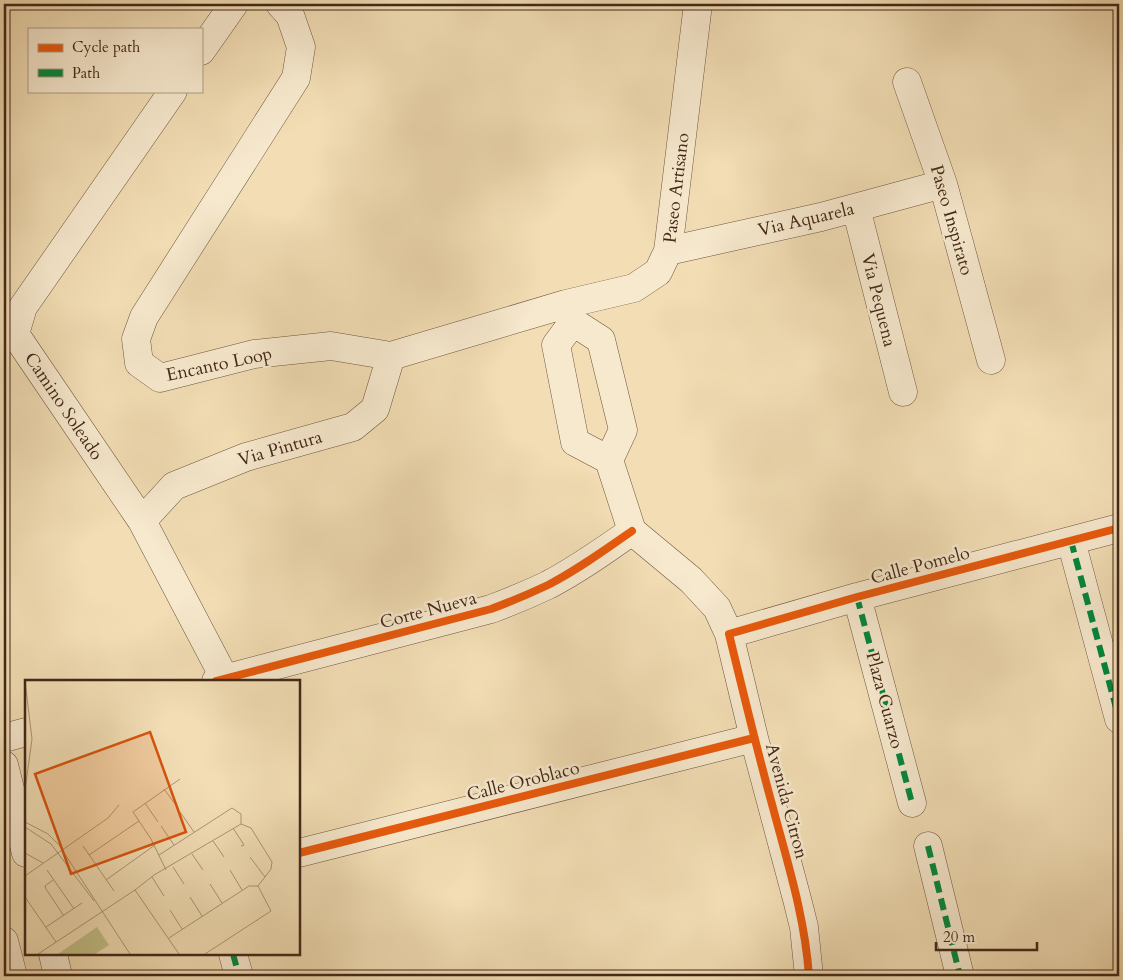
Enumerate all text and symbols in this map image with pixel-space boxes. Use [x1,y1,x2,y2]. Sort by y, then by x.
legend [28,28,202,92]
text: Cycle path [72,37,141,57]
text: Path [72,63,101,83]
street label: Paseo Artisano [657,131,696,245]
street label: Paseo Inspirato [924,162,979,279]
street label: Via Aquarela [756,196,857,243]
street label: Via Pequena [855,251,902,350]
street label: Encanto Loop [164,341,274,388]
street label: Camino Soleado [18,347,109,465]
street label: Via Pintura [235,424,325,472]
street label: Calle Pomelo [868,540,973,591]
street label: Corte Nueva [377,586,479,635]
street label: Plaza Cuarzo [860,649,910,752]
inset map [25,680,300,955]
street label: Avenida Citron [759,741,814,862]
street label: Calle Oroblaco [464,755,582,808]
scale bar [936,920,1037,952]
text: 20 m [943,927,975,947]

